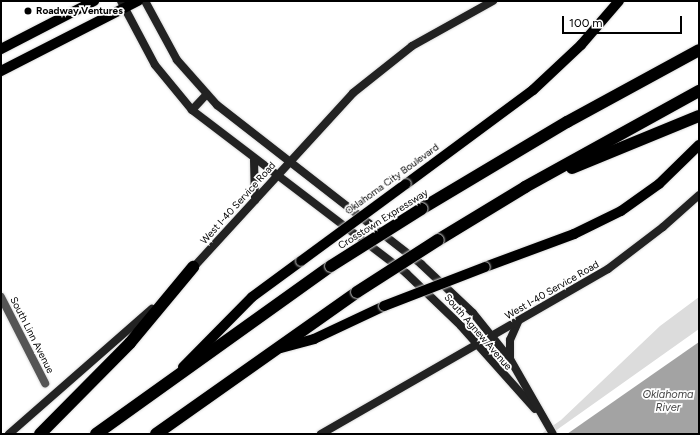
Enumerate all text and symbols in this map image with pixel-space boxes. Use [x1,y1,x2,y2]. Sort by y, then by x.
place label: Roadway Ventures [36,5,123,17]
marker: Roadway Ventures [23,6,33,16]
scale bar [564,8,684,34]
text: 100 m [569,16,603,30]
street label: Oklahoma City Boulevard [343,141,441,217]
street label: West I-40 Service Road [198,159,278,247]
street label: Crosstown Expressway [336,186,430,252]
street label: West I-40 Service Road [503,258,601,322]
street label: South Agnew Avenue [442,291,514,373]
street label: South Linn Avenue [8,295,56,375]
water label: Oklahoma River [642,389,694,415]

